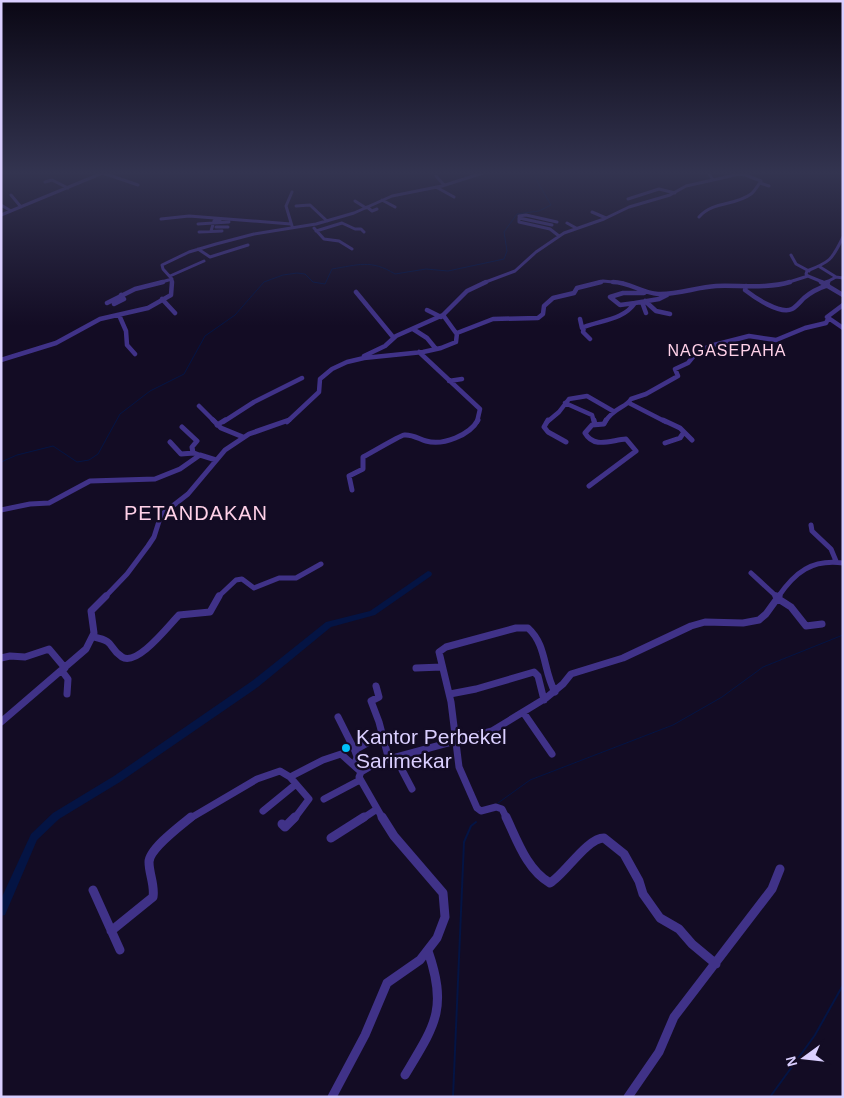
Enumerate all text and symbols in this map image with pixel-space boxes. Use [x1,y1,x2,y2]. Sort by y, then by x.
district label: NAGASEPAHA [667,342,787,359]
district label: PETANDAKAN [124,502,268,524]
place label: Kantor Perbekel Sarimekar [356,725,507,772]
marker: Kantor Perbekel Sarimekar [340,742,352,754]
north arrow [779,1033,829,1083]
text: N [782,1054,800,1068]

